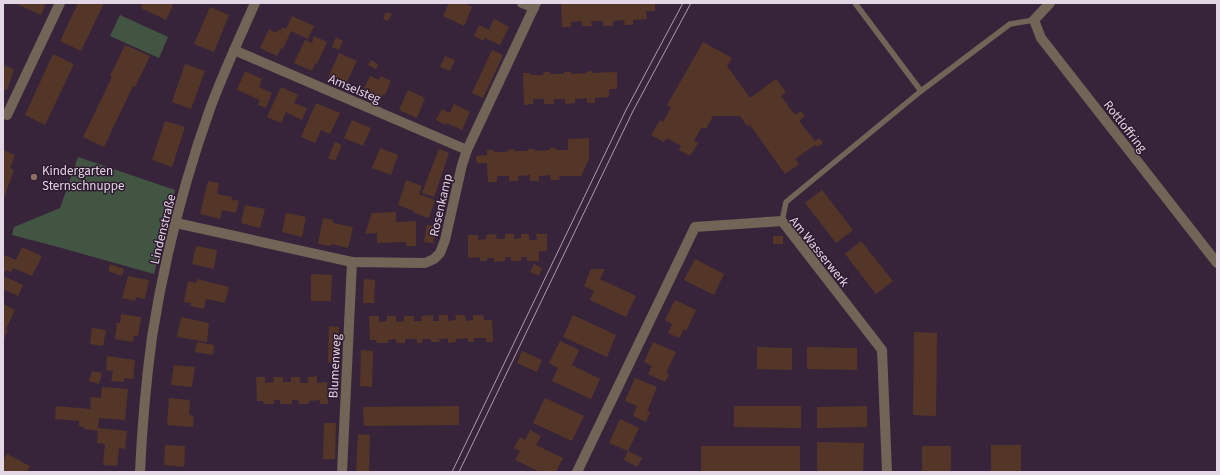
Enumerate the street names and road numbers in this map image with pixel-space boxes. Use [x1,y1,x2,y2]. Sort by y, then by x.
street label: Amselsteg [326,70,384,108]
street label: Rottloffring [1099,97,1152,157]
street label: Rosenkamp [425,172,457,238]
street label: Lindenstraße [146,192,180,266]
street label: Am Wasserwerk [785,213,854,291]
street label: Blumenweg [324,333,346,399]

